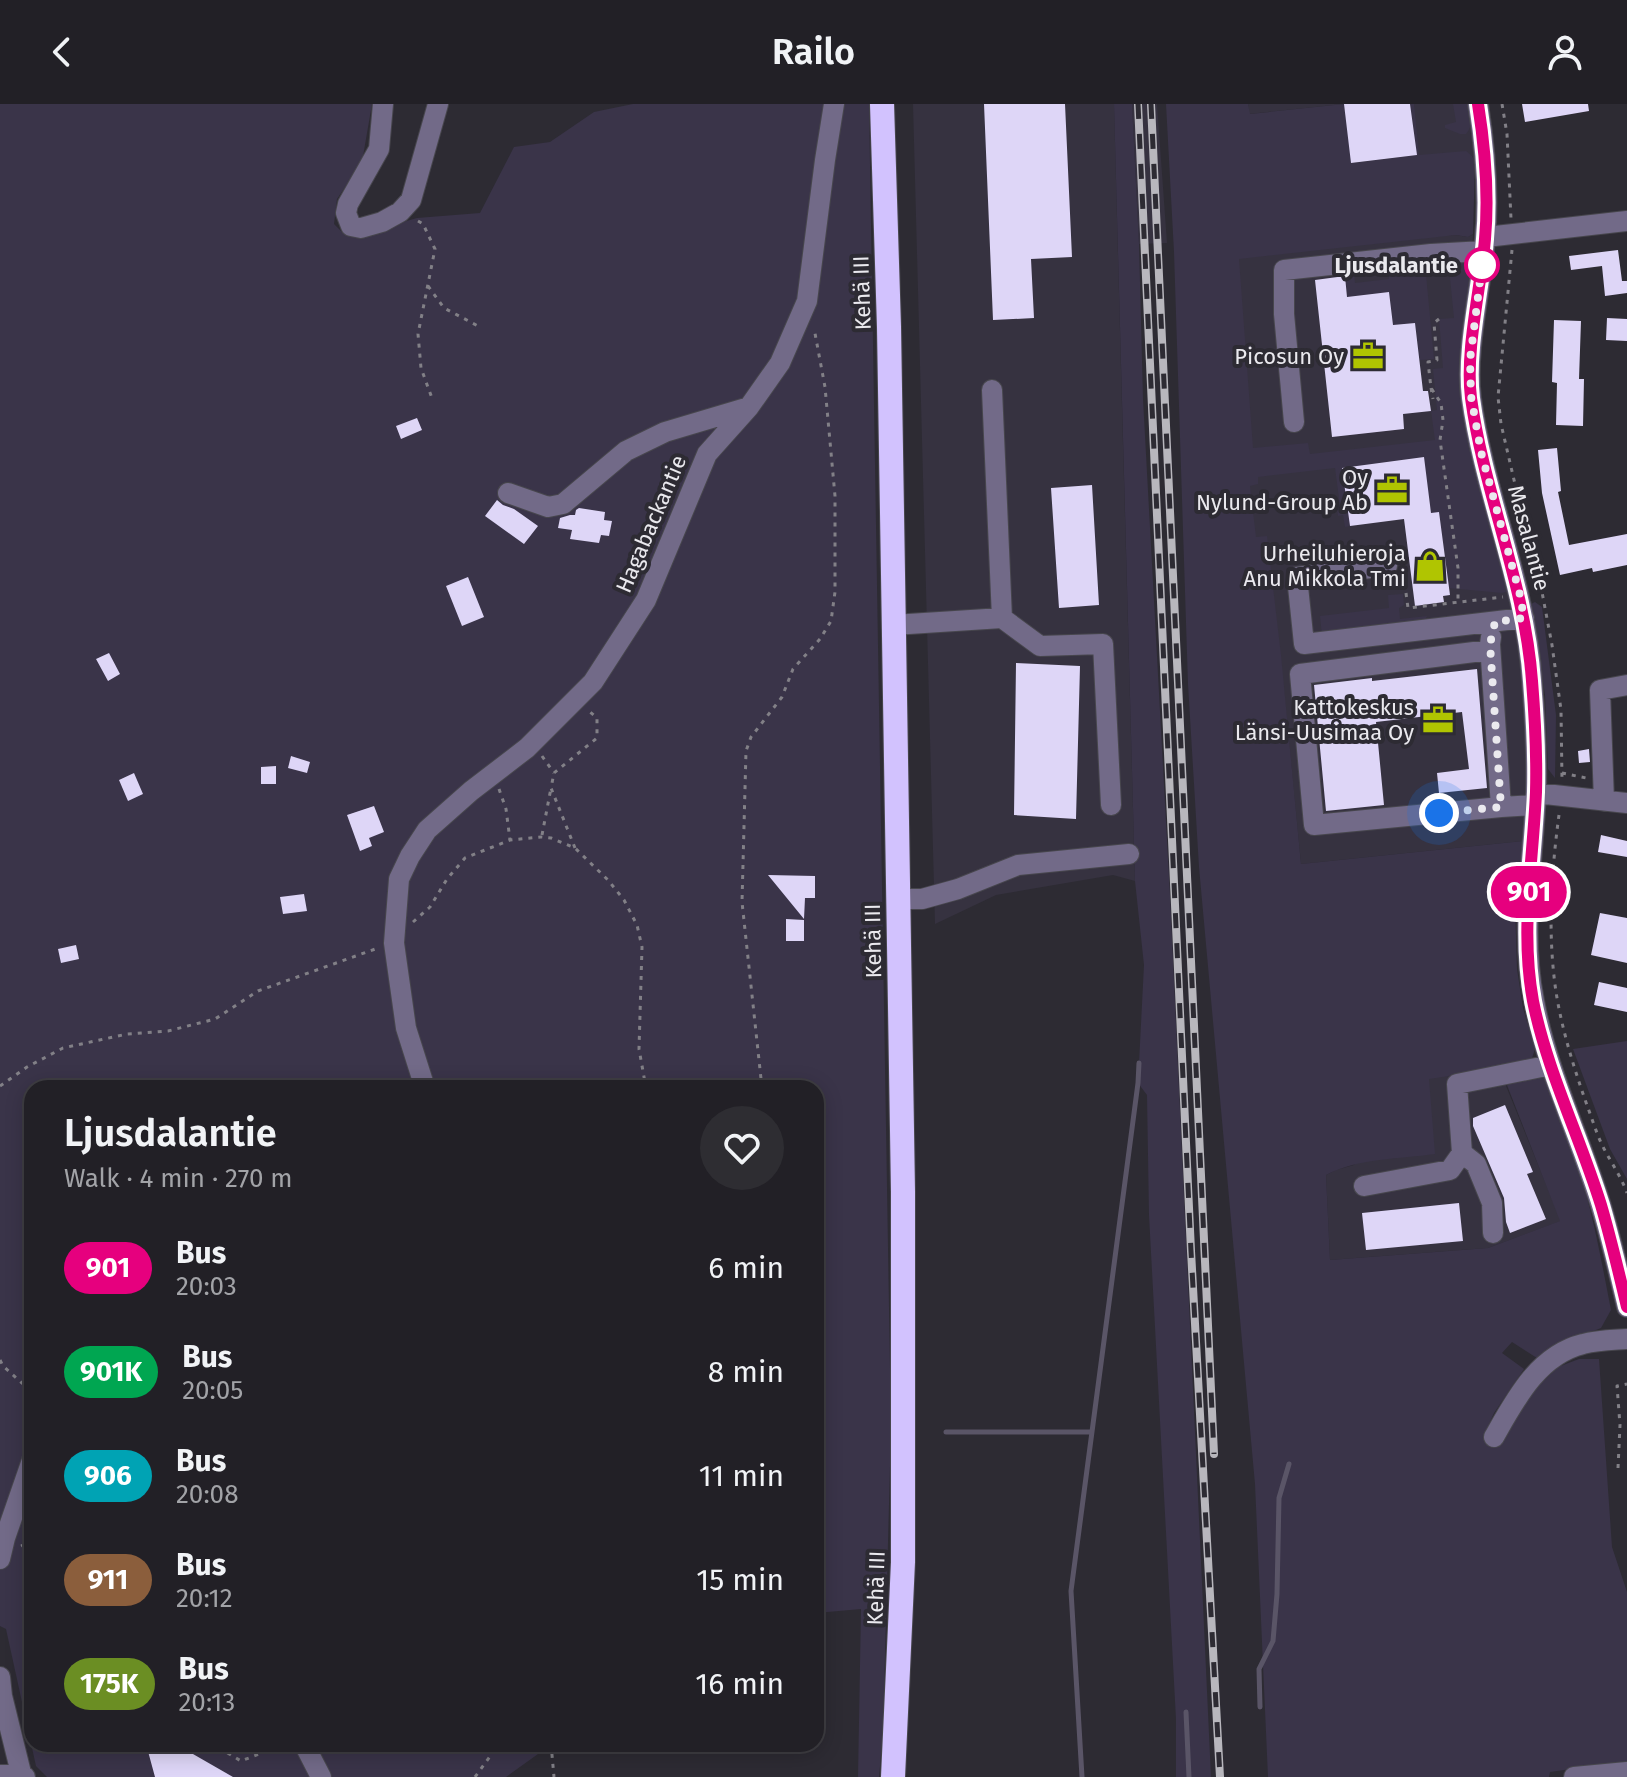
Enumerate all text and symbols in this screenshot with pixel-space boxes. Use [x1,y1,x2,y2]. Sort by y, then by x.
icon: back [40,30,84,74]
text: Railo [772,30,855,74]
icon: person [1543,30,1587,74]
marker: Ljusdalantie [1465,248,1499,282]
place label: Ljusdalantie [1335,252,1458,279]
street label: Kehä III [847,255,877,331]
office icon: Picosun Oy [1351,339,1385,373]
place label: Picosun Oy [1234,343,1344,370]
street label: Hagabackantie [610,451,692,597]
place label: Oy Nylund-Group Ab [1196,464,1368,516]
office icon: Oy Nylund-Group Ab [1375,473,1409,507]
street label: Masalantie [1502,482,1556,594]
place label: Urheiluhieroja Anu Mikkola Tmi [1243,540,1406,592]
shop icon: Urheiluhieroja Anu Mikkola Tmi [1413,549,1447,583]
place label: Kattokeskus Länsi-Uusimaa Oy [1235,694,1414,746]
office icon: Kattokeskus Länsi-Uusimaa Oy [1421,703,1455,737]
your location [1419,793,1459,833]
line badge: 901 [1483,866,1575,918]
text: 901 [1507,875,1551,908]
street label: Kehä III [859,903,887,979]
button: heart [700,1106,784,1190]
text: Ljusdalantie [64,1110,277,1156]
text: Walk · 4 min · 270 m [64,1163,293,1194]
text: Bus [176,1235,226,1271]
text: 6 min [708,1250,784,1286]
text: 901 [86,1251,130,1284]
text: 20:03 [176,1271,237,1302]
text: Bus [182,1339,232,1375]
text: 8 min [708,1354,784,1390]
text: 901K [80,1355,142,1388]
text: 20:05 [182,1375,243,1406]
text: Bus [176,1443,226,1479]
text: 11 min [699,1458,784,1494]
text: 906 [84,1459,132,1492]
text: 20:08 [176,1479,238,1510]
text: Bus [176,1547,226,1583]
street label: Kehä III [861,1550,891,1626]
text: 15 min [696,1562,784,1598]
text: 911 [88,1563,128,1596]
text: 20:12 [176,1583,233,1614]
text: Bus [179,1651,229,1687]
text: 16 min [695,1666,784,1702]
text: 175K [80,1667,139,1700]
text: 20:13 [179,1687,235,1718]

